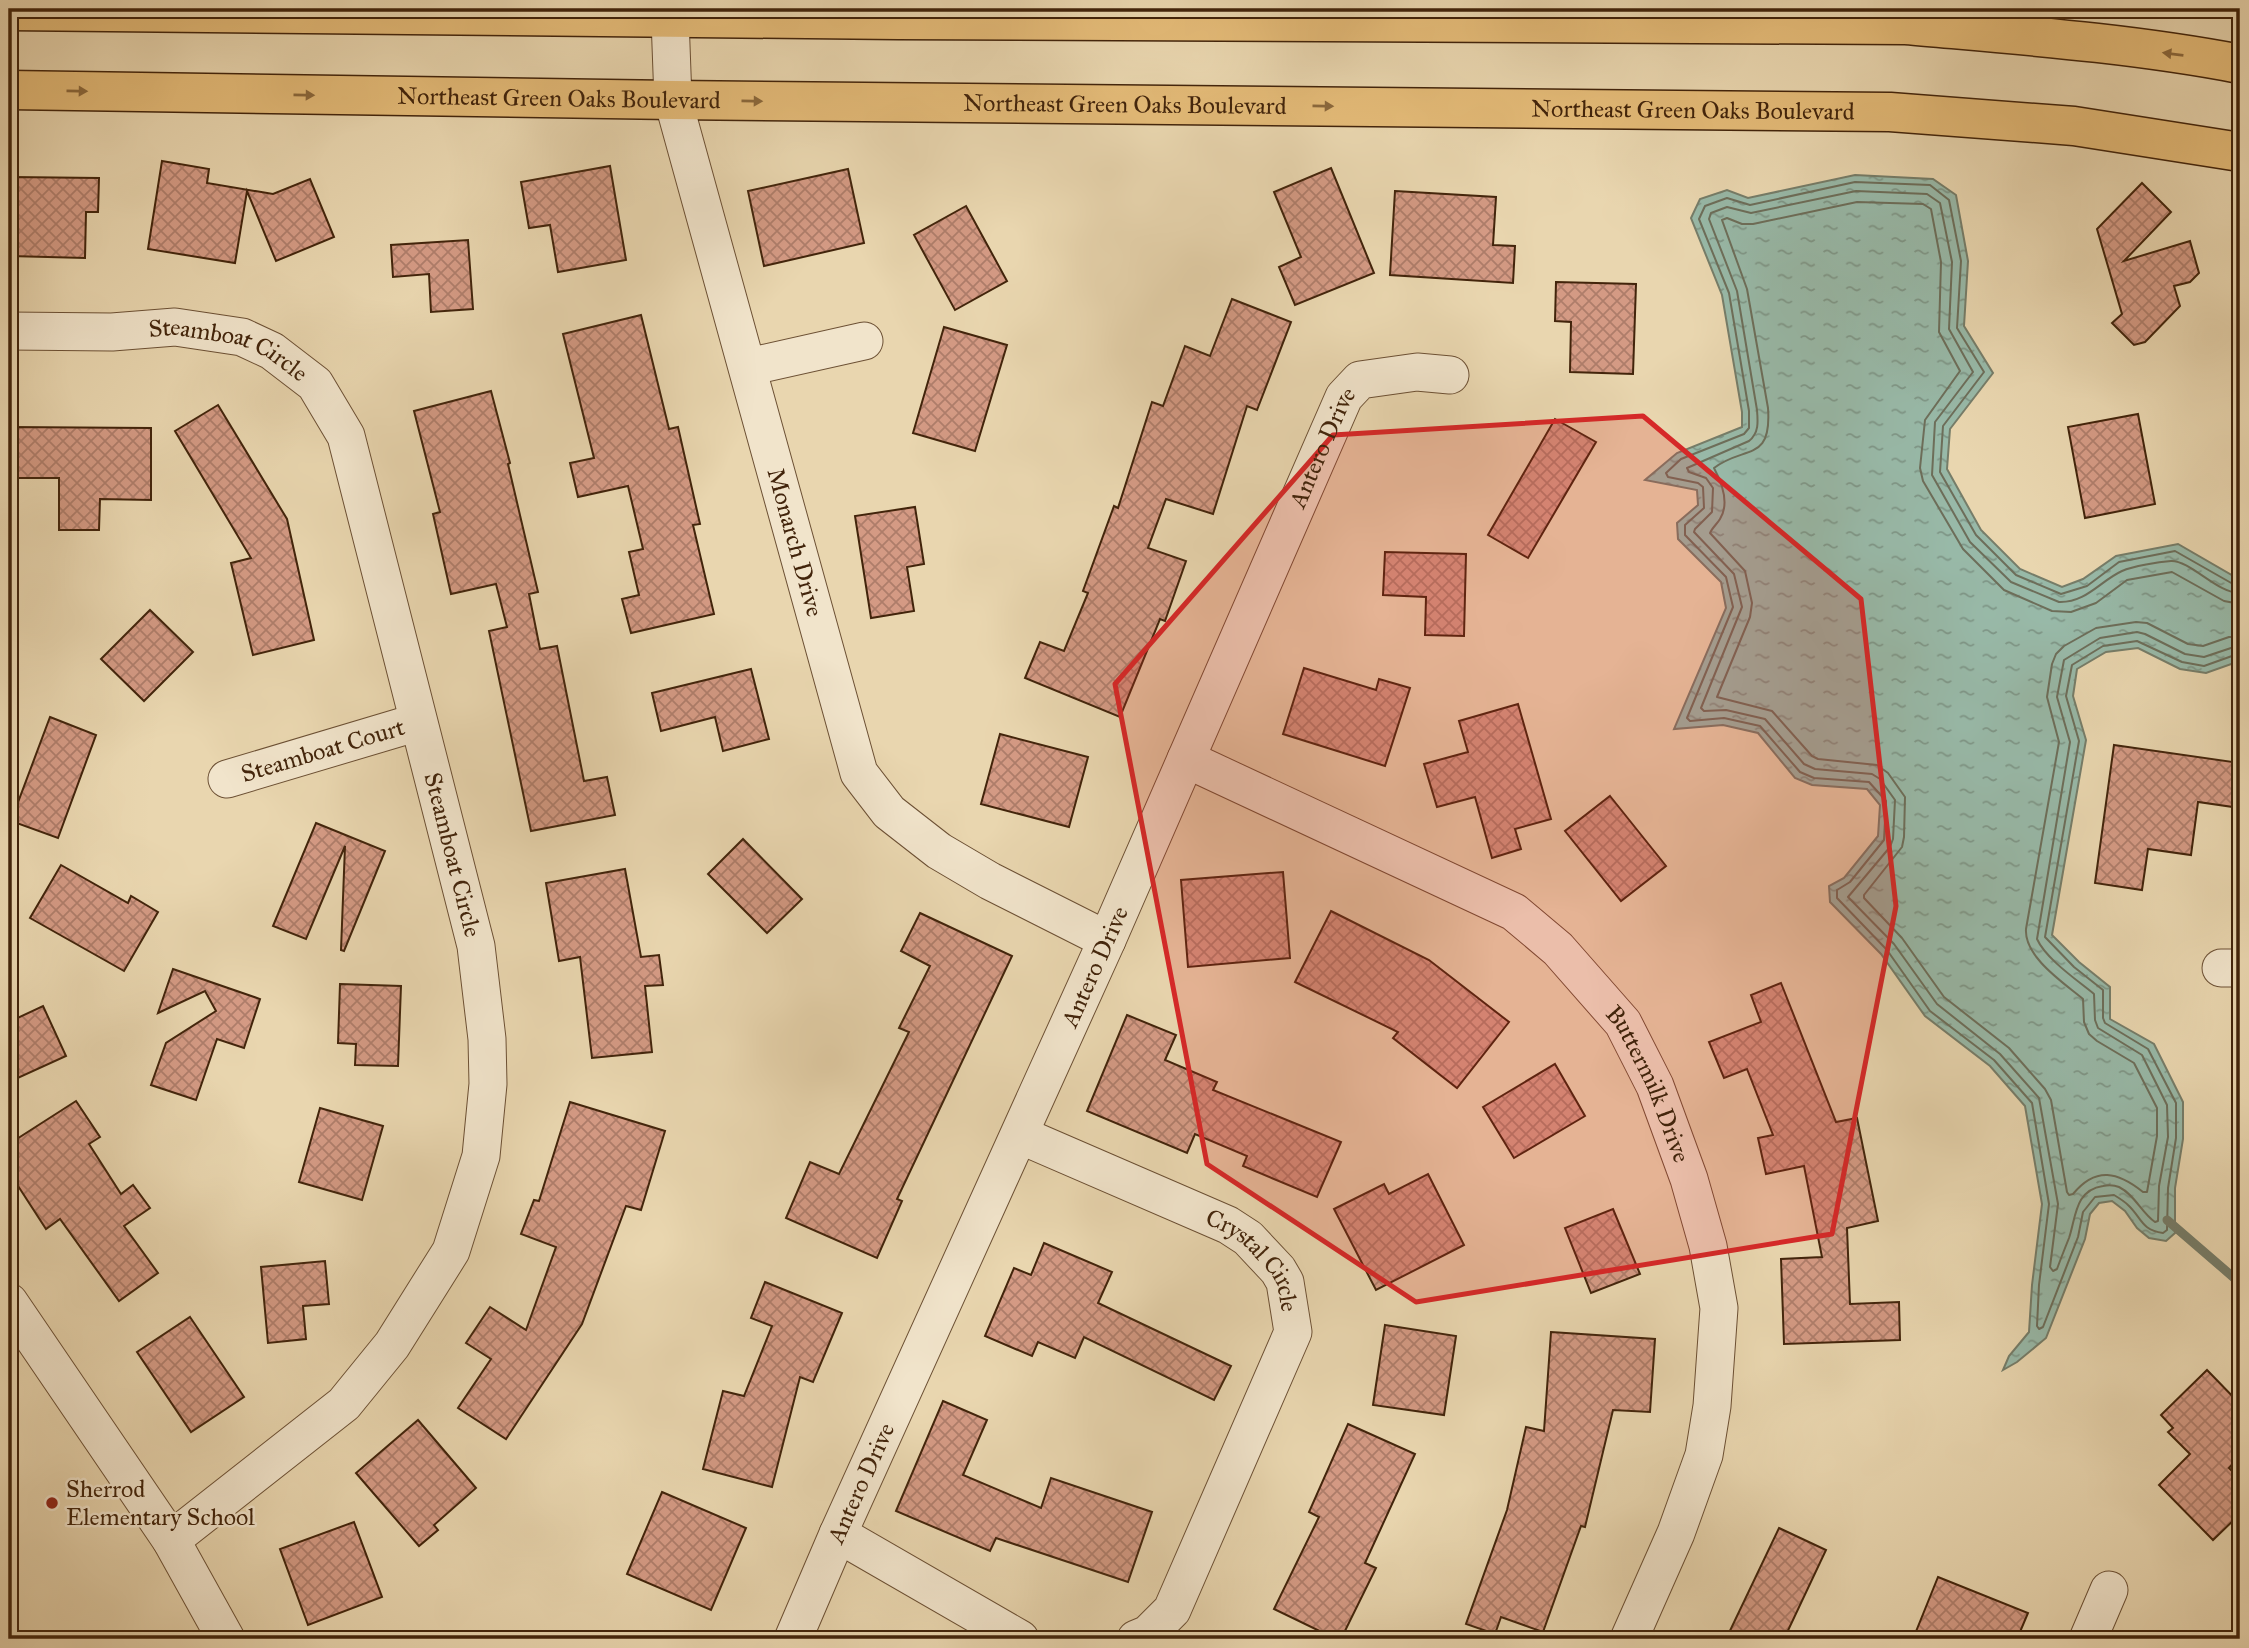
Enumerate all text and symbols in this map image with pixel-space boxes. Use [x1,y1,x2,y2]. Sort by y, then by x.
one-way arrow [2162,48,2184,59]
street label: Northeast Green Oaks Boulevard [397,81,721,115]
one-way arrow [66,85,88,97]
street label: Northeast Green Oaks Boulevard [963,88,1287,121]
one-way arrow [294,89,316,100]
street label: Northeast Green Oaks Boulevard [1531,93,1855,127]
one-way arrow [742,95,764,107]
one-way arrow [1312,101,1334,112]
street label: Steamboat Circle [147,312,314,388]
street label: Antero Drive [1282,379,1362,513]
street label: Monarch Drive [760,465,830,620]
street label: Steamboat Court [237,712,409,789]
street label: Steamboat Circle [417,769,488,940]
street label: Antero Drive [1054,902,1135,1033]
street label: Buttermilk Drive [1599,999,1697,1167]
street label: Crystal Circle [1201,1202,1305,1314]
street label: Antero Drive [820,1418,901,1549]
place label: Sherrod Elementary School [66,1474,255,1532]
marker: Sherrod Elementary School [44,1495,60,1511]

